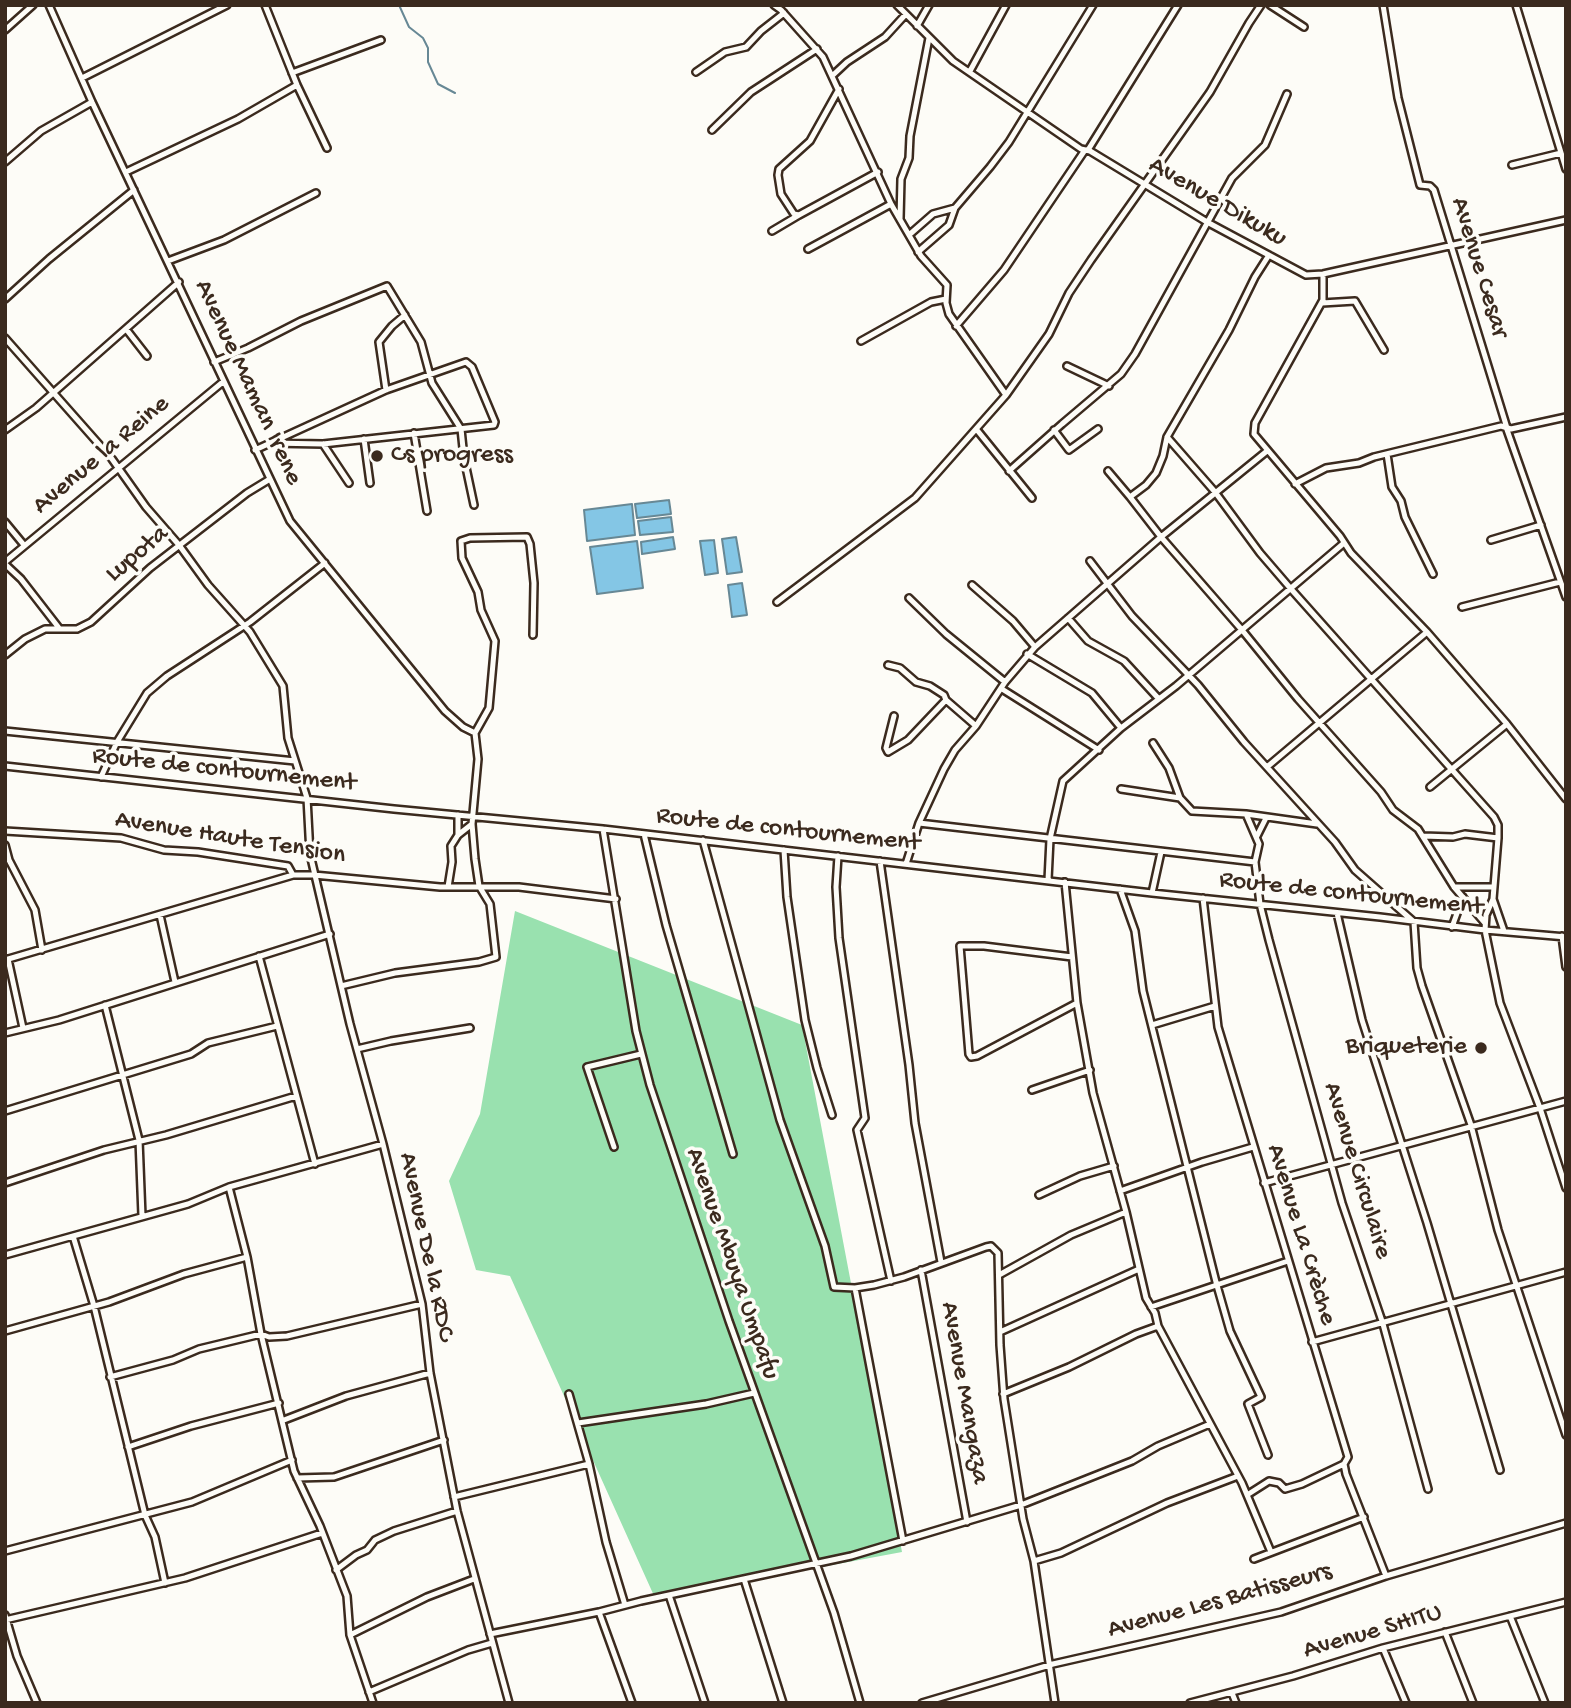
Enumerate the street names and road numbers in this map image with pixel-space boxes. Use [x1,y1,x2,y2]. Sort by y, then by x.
street label: Avenue Dikuku [1142,151,1292,255]
street label: Avenue Cesar [1442,194,1514,342]
street label: Avenue Maman Irene [186,275,308,491]
street label: Avenue la Reine [27,390,177,522]
street label: Lupota [100,520,176,590]
street label: Route de contournement [91,742,357,800]
street label: Route de contournement [655,802,921,860]
street label: Avenue Haute Tension [113,805,347,873]
street label: Route de contournement [1218,866,1484,924]
street label: Avenue Circulaire [1314,1079,1398,1263]
street label: Avenue La Crèche [1258,1141,1342,1329]
street label: Avenue Mbuya Umpafu [677,1144,785,1384]
street label: Avenue De la RDC [390,1150,460,1344]
street label: Avenue Mangaza [932,1300,994,1486]
street label: Avenue Les Batisseurs [1105,1557,1335,1647]
street label: Avenue SHITU [1300,1598,1446,1668]

